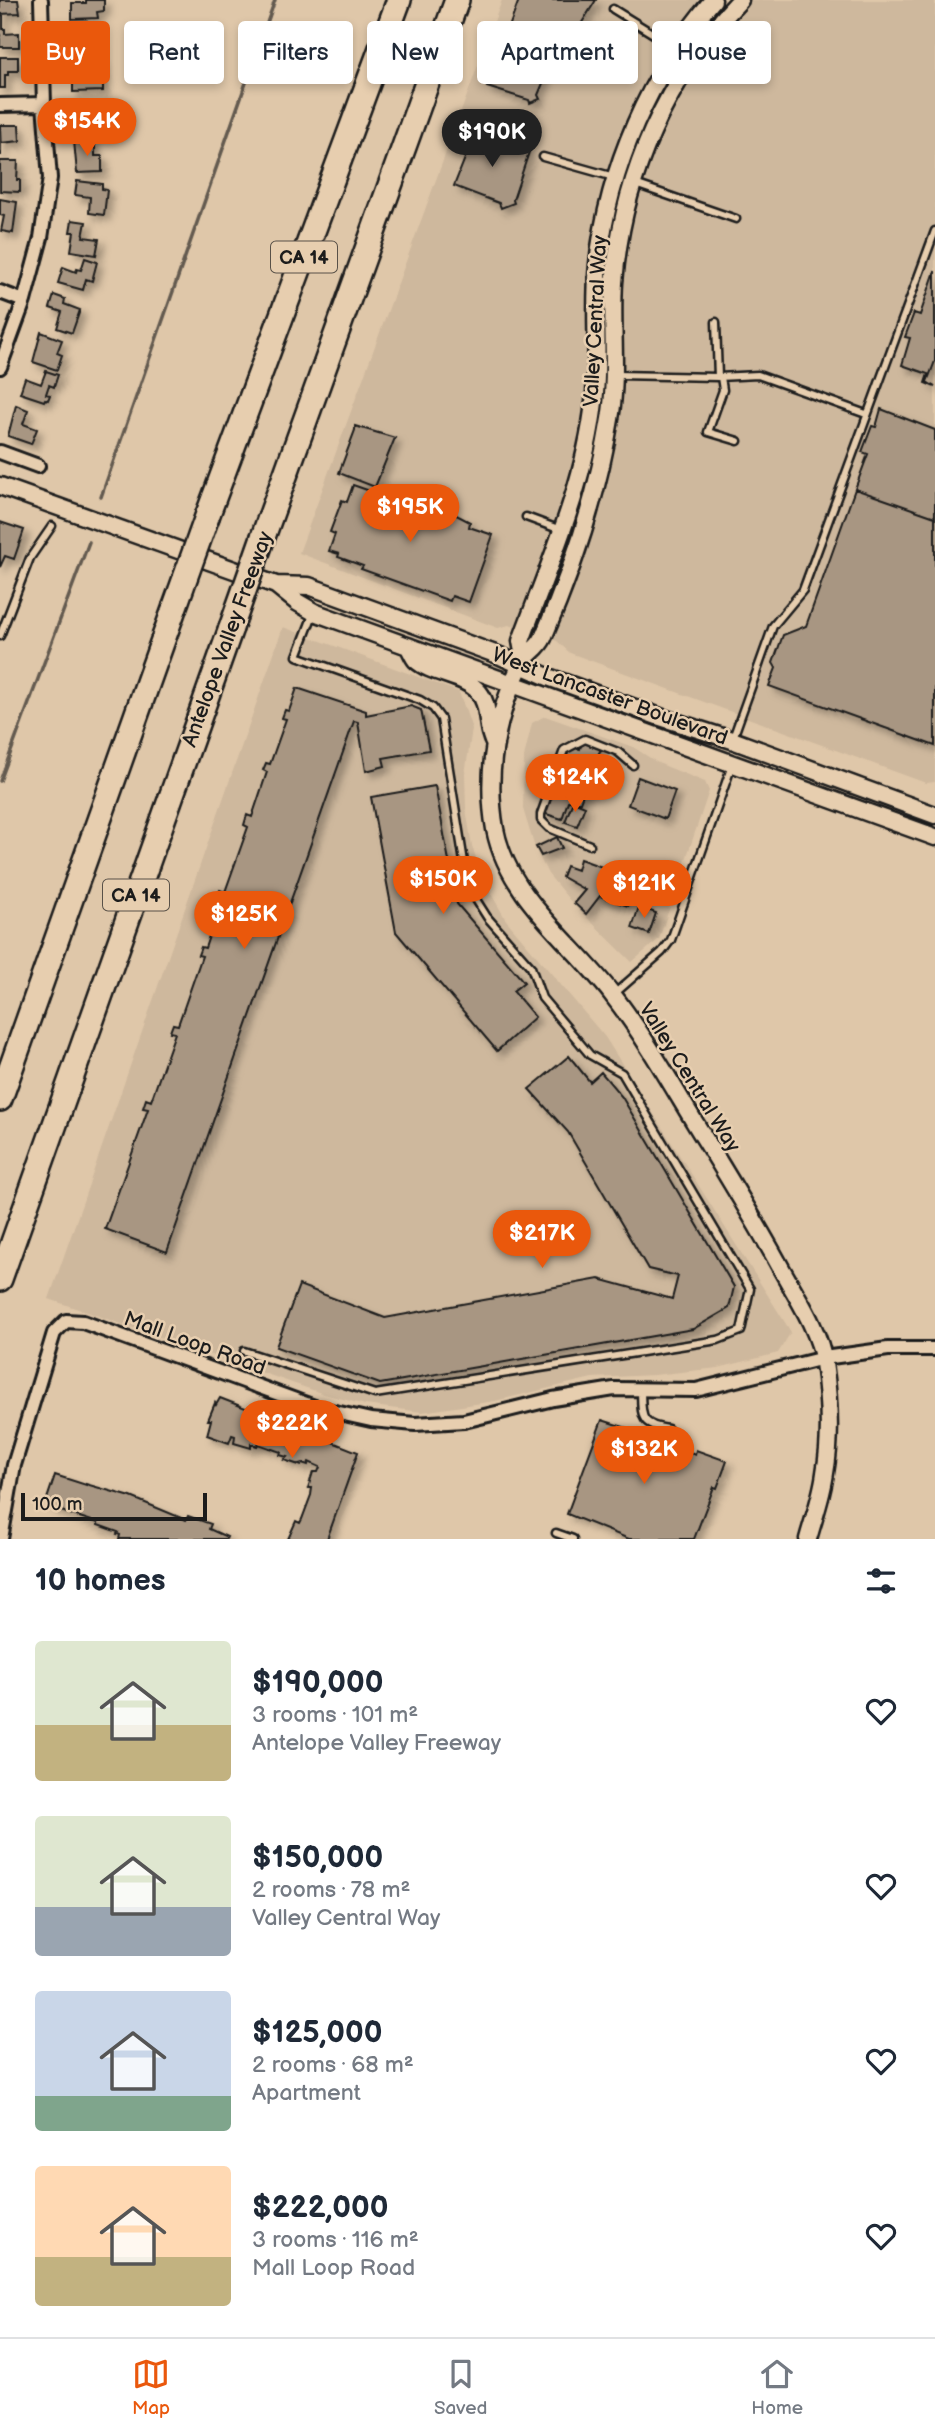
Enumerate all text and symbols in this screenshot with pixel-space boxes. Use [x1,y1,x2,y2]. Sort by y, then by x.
chip: Buy [21,21,110,84]
chip: Rent [124,21,224,84]
chip: Filters [238,21,353,84]
chip: New [367,21,463,84]
chip: Apartment [477,21,638,84]
chip: House [652,21,771,84]
pin: $154K [38,99,136,158]
text: $154K [53,107,121,135]
pin: $190K [443,110,541,169]
text: $190K [458,118,526,146]
street label: Valley Central Way [579,234,613,408]
road number: CA 14 [271,242,337,272]
pin: $195K [361,484,459,544]
text: $195K [376,493,444,521]
street label: Antelope Valley Freeway [177,528,278,750]
street label: West Lancaster Boulevard [489,642,731,751]
pin: $124K [526,754,624,814]
text: $124K [542,763,608,791]
pin: $150K [394,856,492,916]
pin: $121K [595,860,693,920]
text: $150K [409,865,477,893]
text: $121K [612,869,676,897]
road number: CA 14 [103,880,169,911]
pin: $125K [195,892,293,951]
text: $125K [210,900,278,928]
street label: Valley Central Way [633,998,746,1157]
pin: $217K [493,1210,591,1270]
text: $217K [509,1219,575,1247]
street label: Mall Loop Road [121,1306,269,1381]
pin: $222K [243,1400,341,1460]
text: $222K [256,1409,328,1437]
pin: $132K [595,1426,693,1486]
text: $132K [610,1435,678,1463]
scale bar [21,1490,206,1522]
text: 100 m [32,1493,83,1516]
icon: filters [862,1562,900,1600]
text: 10 homes [35,1563,166,1599]
text: $190,000 [252,1665,383,1701]
icon: home [91,1669,175,1753]
icon: heart [862,1692,900,1730]
text: 3 rooms · 101 m² [252,1701,418,1729]
text: Antelope Valley Freeway [252,1729,501,1757]
text: $150,000 [252,1840,383,1876]
icon: home [91,1844,175,1928]
icon: heart [862,1867,900,1905]
text: 2 rooms · 78 m² [252,1876,410,1904]
text: Valley Central Way [252,1904,440,1932]
text: $125,000 [252,2015,382,2051]
icon: home [91,2019,175,2103]
icon: heart [862,2042,900,2080]
text: 2 rooms · 68 m² [252,2051,414,2079]
text: Apartment [252,2079,361,2107]
text: $222,000 [252,2190,388,2226]
icon: home [91,2194,175,2278]
icon: heart [862,2217,900,2255]
text: 3 rooms · 116 m² [252,2226,419,2254]
text: Mall Loop Road [252,2254,415,2282]
tab: Map [132,2355,170,2420]
tab: Saved [434,2355,487,2420]
tab: Home [751,2355,803,2420]

